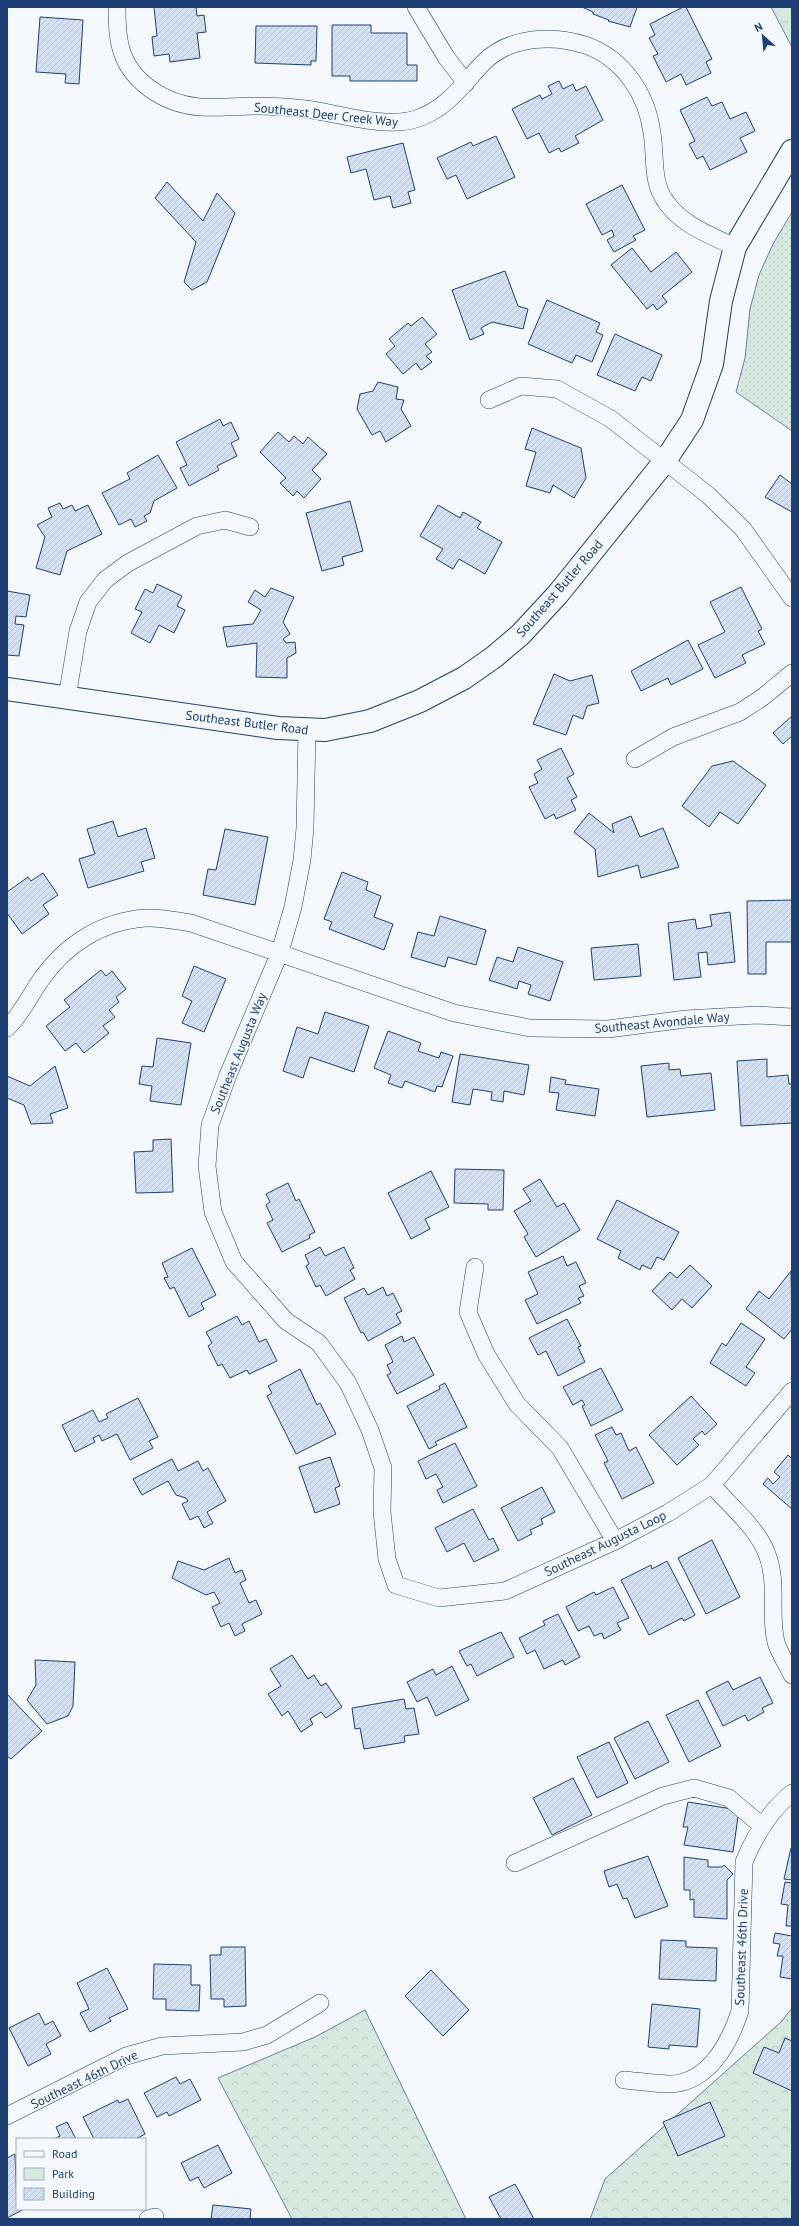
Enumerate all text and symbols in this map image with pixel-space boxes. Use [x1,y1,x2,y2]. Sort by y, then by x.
north arrow [743,16,783,56]
text: N [752,19,765,35]
street label: Southeast Deer Creek Way [253,98,399,131]
street label: Southeast Butler Road [512,536,606,641]
street label: Southeast Butler Road [185,707,309,738]
street label: Southeast Augusta Way [206,990,271,1116]
street label: Southeast Avondale Way [594,1008,730,1037]
street label: Southeast Augusta Loop [541,1507,669,1580]
street label: Southeast 46th Drive [731,1888,752,2006]
street label: Southeast 46th Drive [28,2046,141,2113]
legend [16,2138,146,2210]
text: Road [52,2146,77,2161]
text: Park [52,2166,74,2181]
text: Building [52,2186,95,2201]

